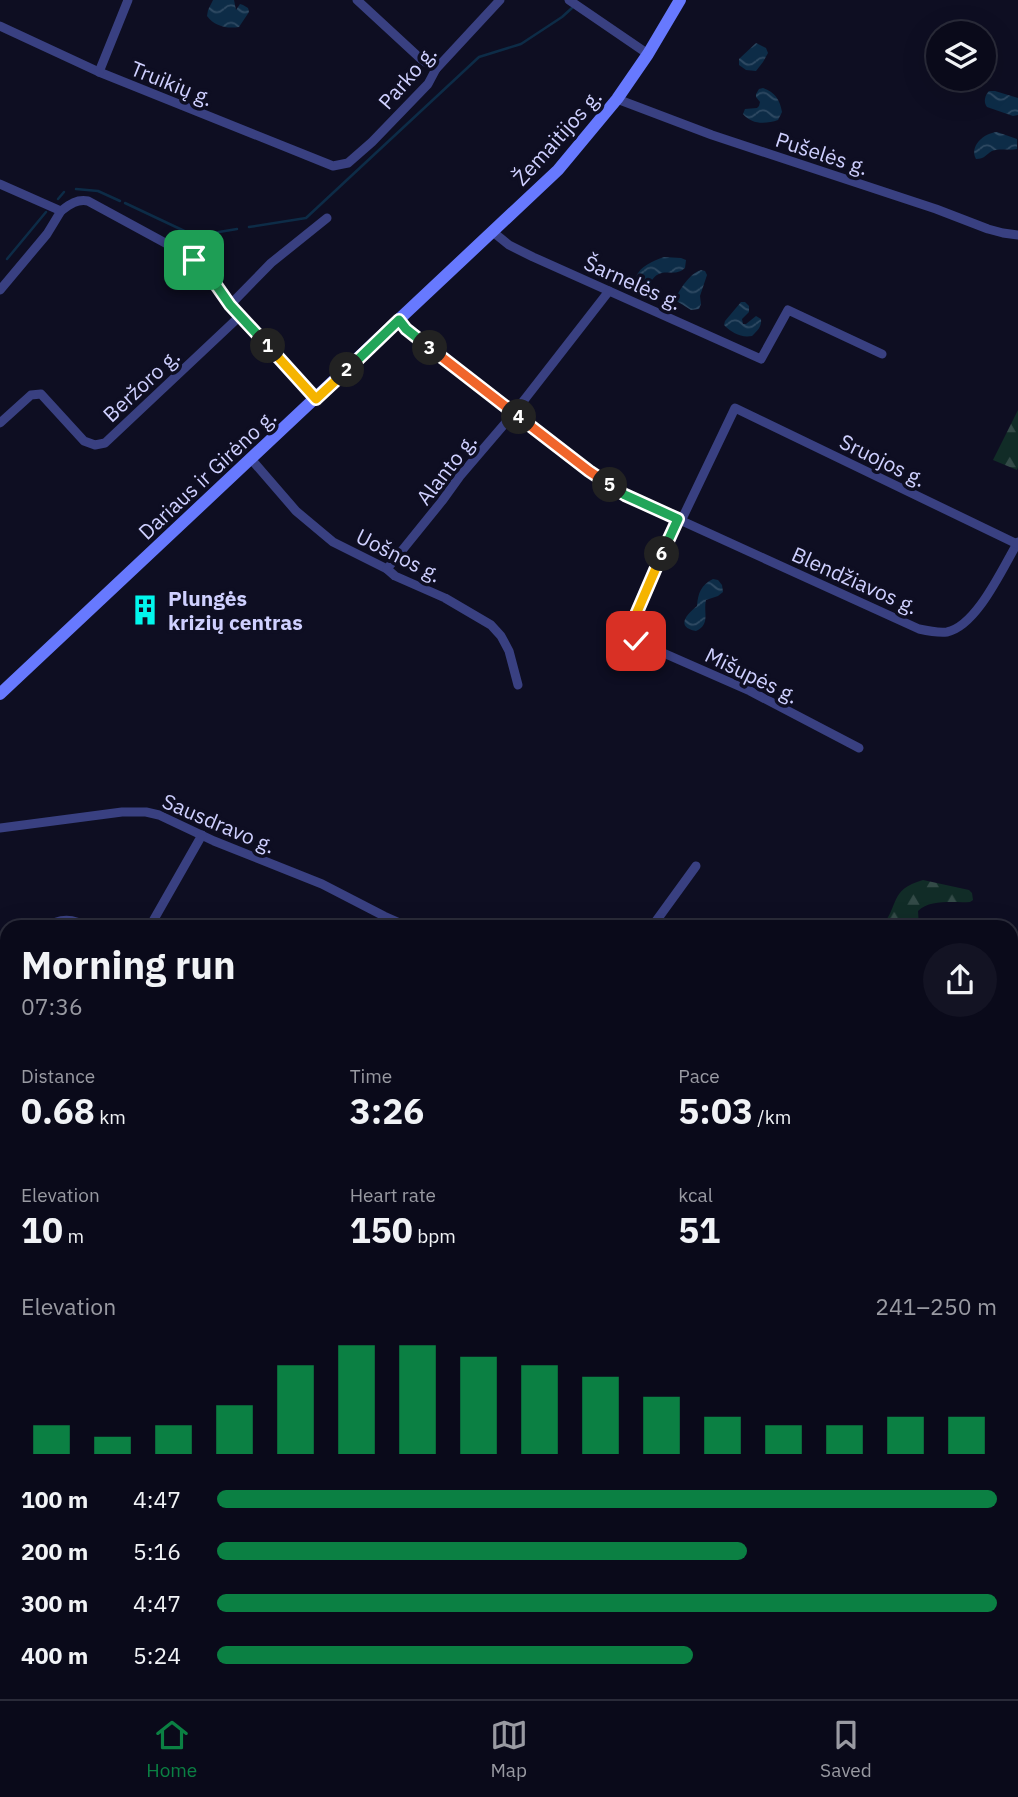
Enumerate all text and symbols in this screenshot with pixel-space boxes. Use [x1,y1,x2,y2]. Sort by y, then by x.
map controls [926,21,996,91]
button: layers [926,21,996,91]
street label: Parko g. [372,39,442,115]
street label: Truikių g. [127,54,217,112]
street label: Žemaitijos g. [506,83,608,191]
street label: Pušelės g. [772,125,872,181]
pin [164,230,224,290]
icon: arrive [175,241,213,279]
street label: Šarnelės g. [580,248,686,316]
pin: 1 [250,328,286,364]
pin: 3 [412,330,448,366]
text: 1 [262,333,273,357]
text: 3 [424,335,435,359]
street label: Beržoro g. [96,342,186,428]
pin: 2 [330,352,364,388]
text: 2 [341,357,352,381]
pin: 4 [502,400,536,434]
street label: Dariaus ir Girėno g. [132,403,282,545]
text: 4 [513,404,524,428]
street label: Sruojos g. [835,427,931,493]
street label: Alanto g. [409,428,483,510]
pin: 5 [592,468,628,503]
text: 5 [604,472,615,496]
street label: Uošnos g. [352,522,446,588]
pin: 6 [644,536,680,572]
street label: Blendžiavos g. [788,540,922,620]
text: 6 [656,541,667,565]
place label: Plungės krizių centras [168,584,303,636]
building icon: Plungės krizių centras [128,593,162,627]
pin [606,611,666,671]
icon: check [617,622,655,660]
street label: Mišupės g. [701,640,803,710]
street label: Sausdravo g. [158,787,280,859]
text: Morning run [21,940,236,989]
button: share [923,943,997,1017]
text: 07:36 [21,991,83,1021]
text: Distance [21,1064,95,1088]
text: Time [350,1064,392,1088]
text: Pace [678,1064,720,1088]
text: 0.68 [21,1088,95,1134]
text: 3:26 [350,1088,424,1134]
text: 5:03 [678,1088,753,1134]
text: km [95,1105,126,1129]
text: /km [753,1105,791,1129]
text: Elevation [21,1183,100,1207]
text: Heart rate [350,1183,436,1207]
text: kcal [678,1183,713,1207]
text: 10 [21,1207,63,1253]
text: 150 [350,1207,413,1253]
text: 51 [678,1207,720,1253]
text: m [63,1224,84,1248]
text: bpm [413,1224,456,1248]
text: Elevation [21,1291,116,1321]
text: 241–250 m [875,1291,997,1321]
text: 100 m [21,1484,88,1514]
text: 4:47 [133,1484,181,1514]
text: 200 m [21,1536,88,1566]
text: 5:16 [133,1536,181,1566]
text: 300 m [21,1588,88,1618]
text: 4:47 [133,1588,181,1618]
text: 400 m [21,1640,88,1670]
text: 5:24 [133,1640,181,1670]
tab: Home [146,1716,197,1782]
tab: Map [490,1716,528,1782]
tab: Saved [820,1716,872,1782]

